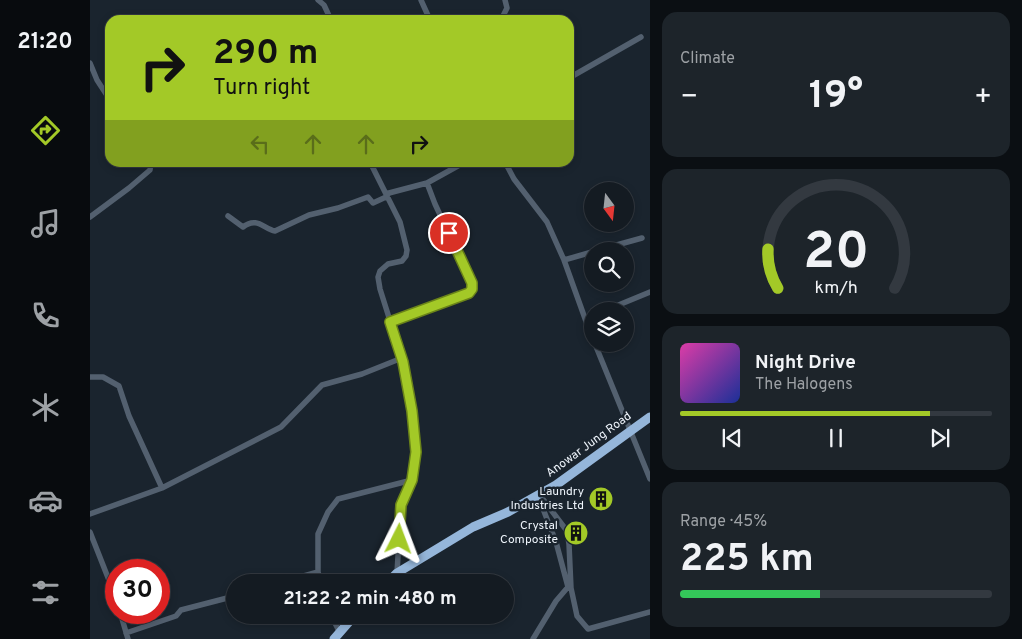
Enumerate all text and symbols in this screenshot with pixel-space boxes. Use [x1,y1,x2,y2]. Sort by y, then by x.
text: 21:20 [17,29,73,56]
text: 290 m [213,32,318,76]
icon: right [130,35,195,100]
text: Climate [680,49,735,69]
text: 19° [809,73,863,122]
text: Turn right [213,75,310,102]
text: − [680,80,698,116]
text: + [974,80,992,116]
icon: directions [28,113,63,148]
icon: left [246,130,274,158]
icon: ahead [299,130,327,158]
icon: ahead [352,130,380,158]
icon: right [405,130,433,158]
north arrow [584,182,634,232]
map controls [584,182,634,352]
icon: music [28,206,63,241]
pin [428,212,470,254]
icon: arrive [435,219,463,247]
text: 20 [803,221,869,287]
button: search [584,242,634,292]
text: km/h [814,277,858,300]
icon: phone [28,298,63,333]
button: layers [584,302,634,352]
text: Night Drive [755,351,856,375]
text: The Halogens [755,375,853,395]
icon: climate [28,390,63,425]
street label: Anowar Jung Road [543,409,635,481]
icon: previous [718,424,746,452]
icon: pause [822,424,850,452]
icon: next [926,424,954,452]
icon: car [28,483,63,518]
place label: Laundry Industries Ltd [510,484,584,514]
building icon: Laundry Industries Ltd [588,486,614,512]
position arrow [372,512,424,564]
text: Range · 45% [680,512,767,532]
place label: Crystal Composite [500,518,558,548]
building icon: Crystal Composite [563,520,589,546]
text: 225 km [680,536,814,585]
speed limit sign: 30 [105,559,170,624]
icon: filters [28,575,63,610]
text: 21:22 · 2 min · 480 m [283,587,457,611]

